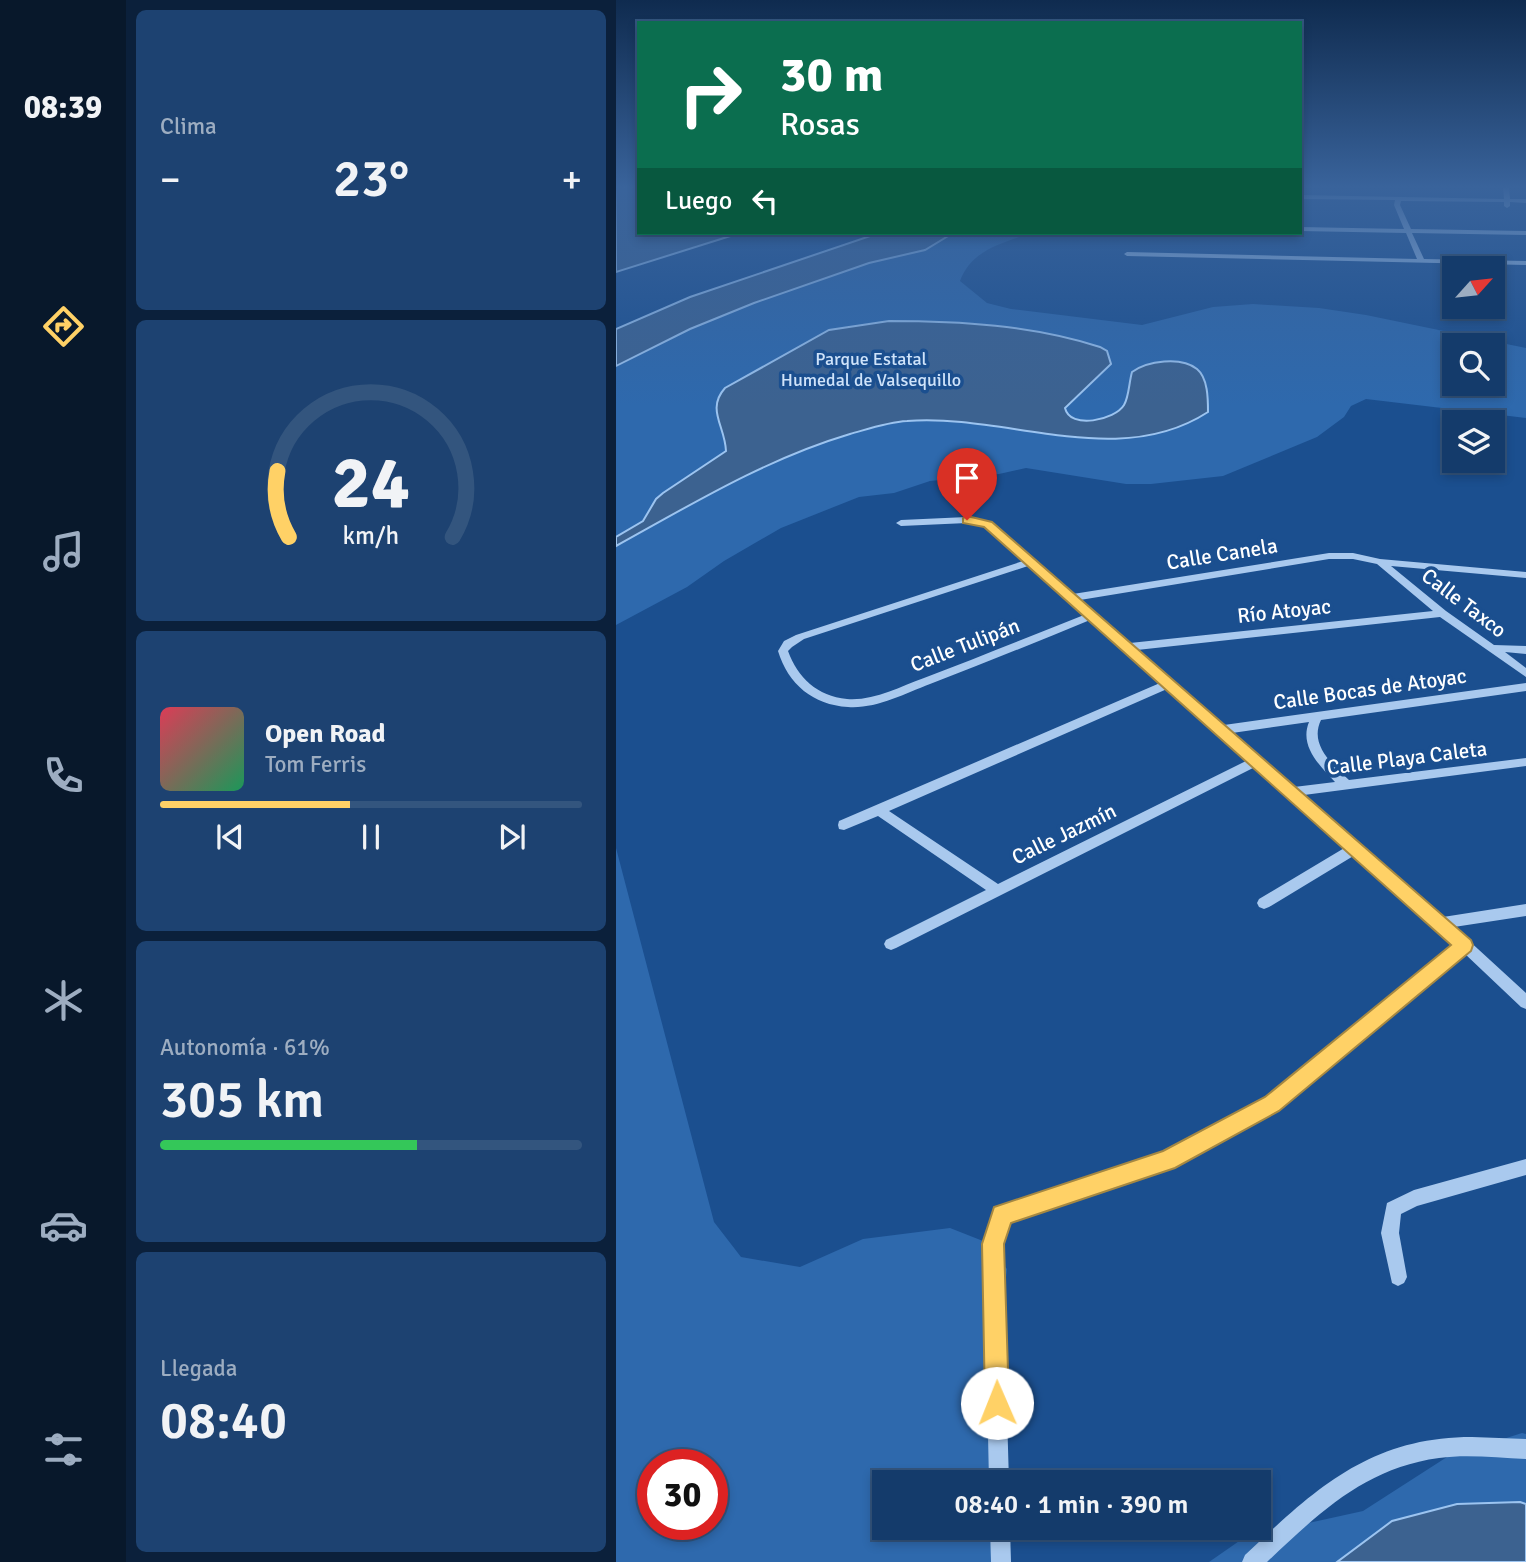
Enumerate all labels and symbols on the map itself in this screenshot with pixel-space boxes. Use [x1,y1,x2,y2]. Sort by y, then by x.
north arrow [1442,256,1505,318]
park label: Parque Estatal Humedal de Valsequillo [781,348,961,391]
pin [937,448,997,520]
street label: Calle Canela [1165,532,1279,576]
street label: Calle Taxco [1416,563,1512,643]
street label: Río Atoyac [1236,593,1332,629]
street label: Calle Tulipán [907,612,1023,678]
street label: Calle Bocas de Atoyac [1272,663,1468,715]
street label: Calle Playa Caleta [1325,735,1489,781]
street label: Calle Jazmín [1008,798,1120,870]
position arrow [960,1366,1034,1440]
speed limit sign: 30 [637,1449,728,1540]

